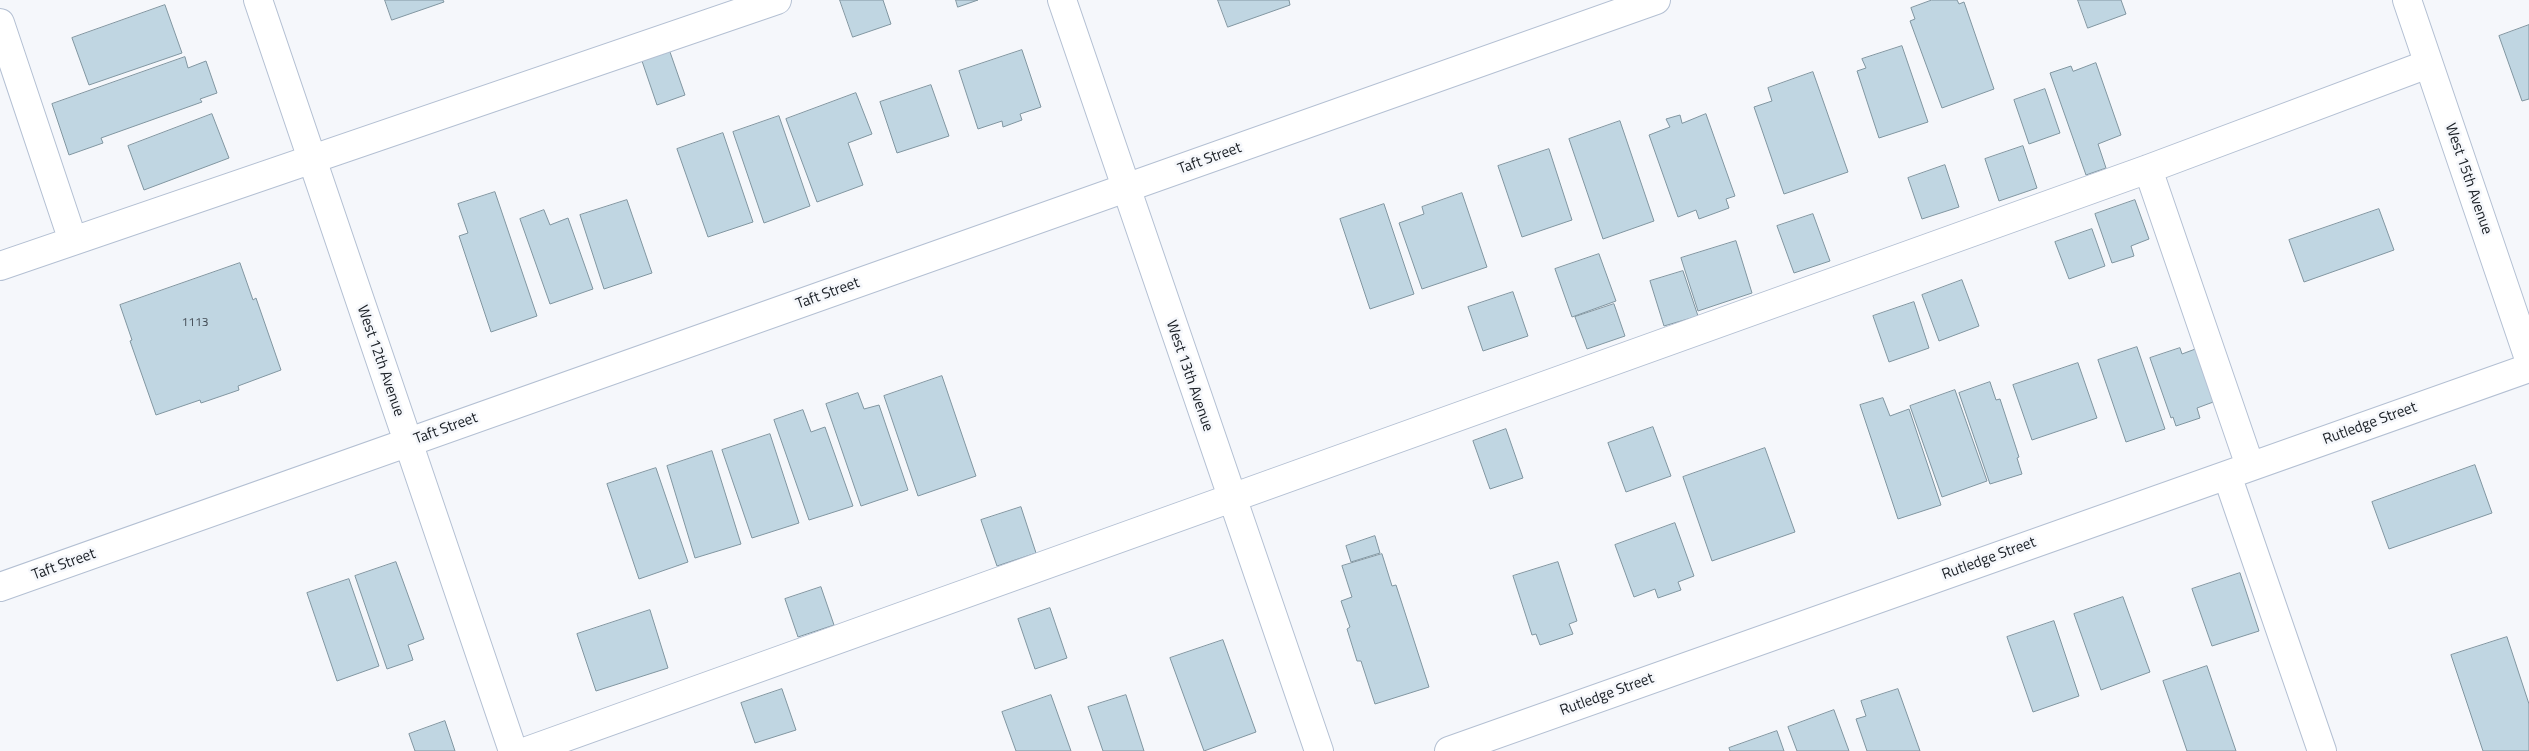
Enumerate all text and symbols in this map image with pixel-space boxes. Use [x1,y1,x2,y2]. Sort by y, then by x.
street label: West 15th Avenue [2441,121,2495,237]
street label: Taft Street [1176,139,1244,179]
street label: Taft Street [794,274,862,314]
street label: West 12th Avenue [353,303,407,419]
house number: 1113 [182,316,208,330]
street label: West 13th Avenue [1162,318,1216,434]
street label: Rutledge Street [2321,399,2419,449]
street label: Taft Street [412,409,480,449]
street label: Rutledge Street [1940,534,2038,584]
street label: Taft Street [30,545,98,585]
street label: Rutledge Street [1558,670,1656,720]

